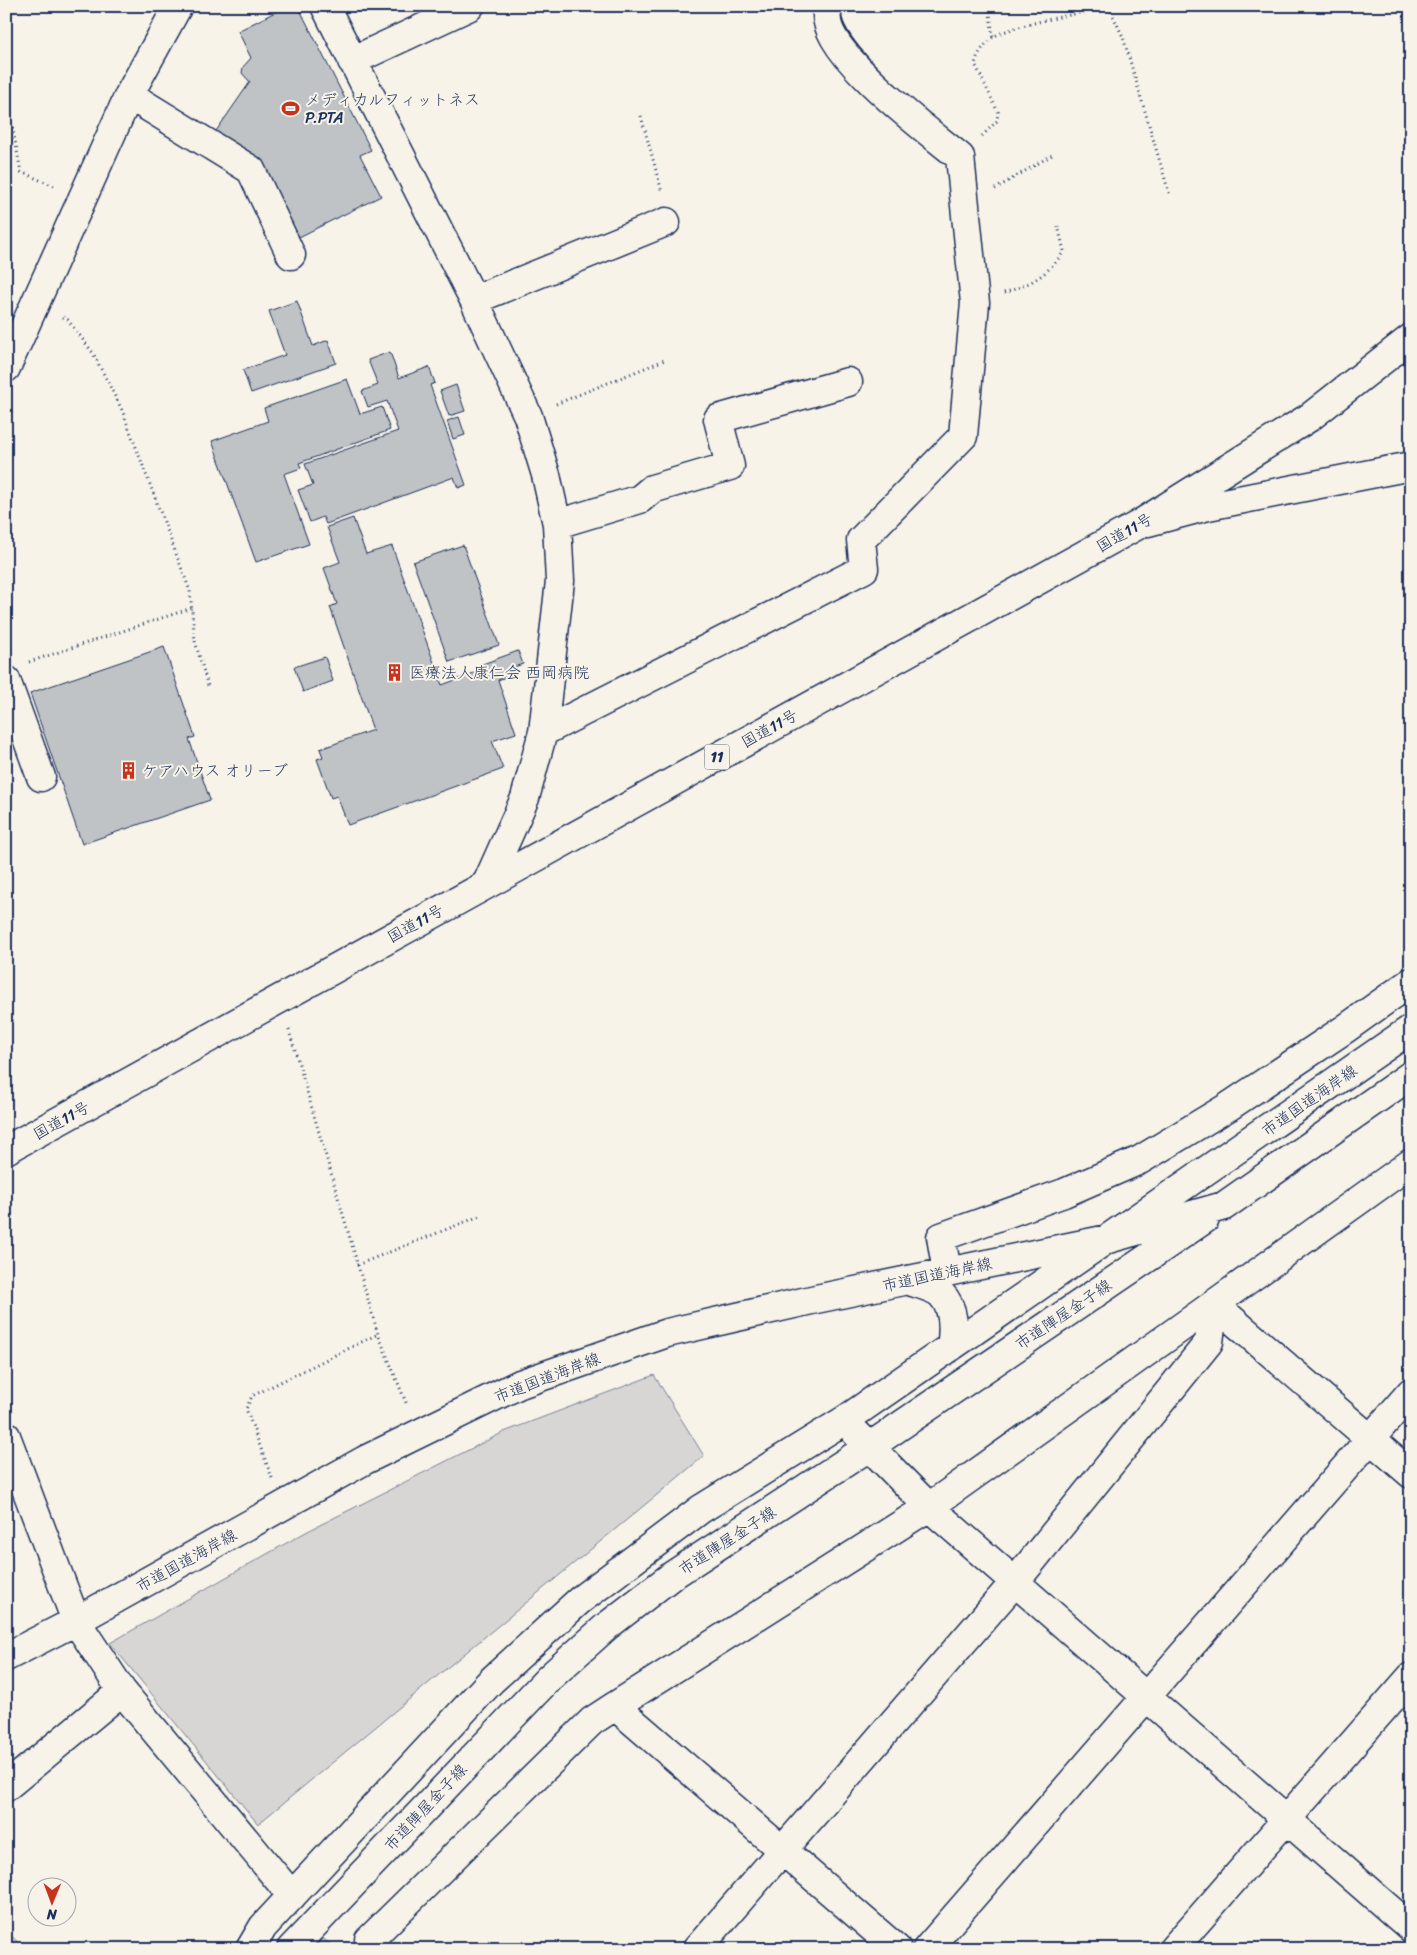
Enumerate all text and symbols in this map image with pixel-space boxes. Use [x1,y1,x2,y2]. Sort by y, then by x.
place label: メディカルフィットネス P.PTA [305,85,480,132]
sports icon: メディカルフィットネス P.PTA [281,98,301,118]
street label: 国道11号 [1090,504,1158,560]
place label: 医療法人康仁会 西岡病院 [409,658,589,687]
building icon: 医療法人康仁会 西岡病院 [385,662,405,682]
street label: 国道11号 [735,701,803,756]
road number: 11 [704,744,730,770]
place label: ケアハウス オリーブ [142,756,288,785]
building icon: ケアハウス オリーブ [118,760,138,780]
street label: 国道11号 [381,896,449,951]
street label: 市道国道海岸線 [1255,1056,1363,1144]
street label: 国道11号 [27,1093,95,1148]
street label: 市道国道海岸線 [879,1249,995,1300]
street label: 市道陣屋金子線 [1009,1271,1118,1358]
street label: 市道国道海岸線 [490,1344,605,1411]
street label: 市道陣屋金子線 [672,1498,782,1583]
street label: 市道国道海岸線 [130,1521,242,1600]
street label: 市道陣屋金子線 [377,1756,474,1858]
north arrow [28,1878,78,1928]
text: N [46,1902,58,1927]

